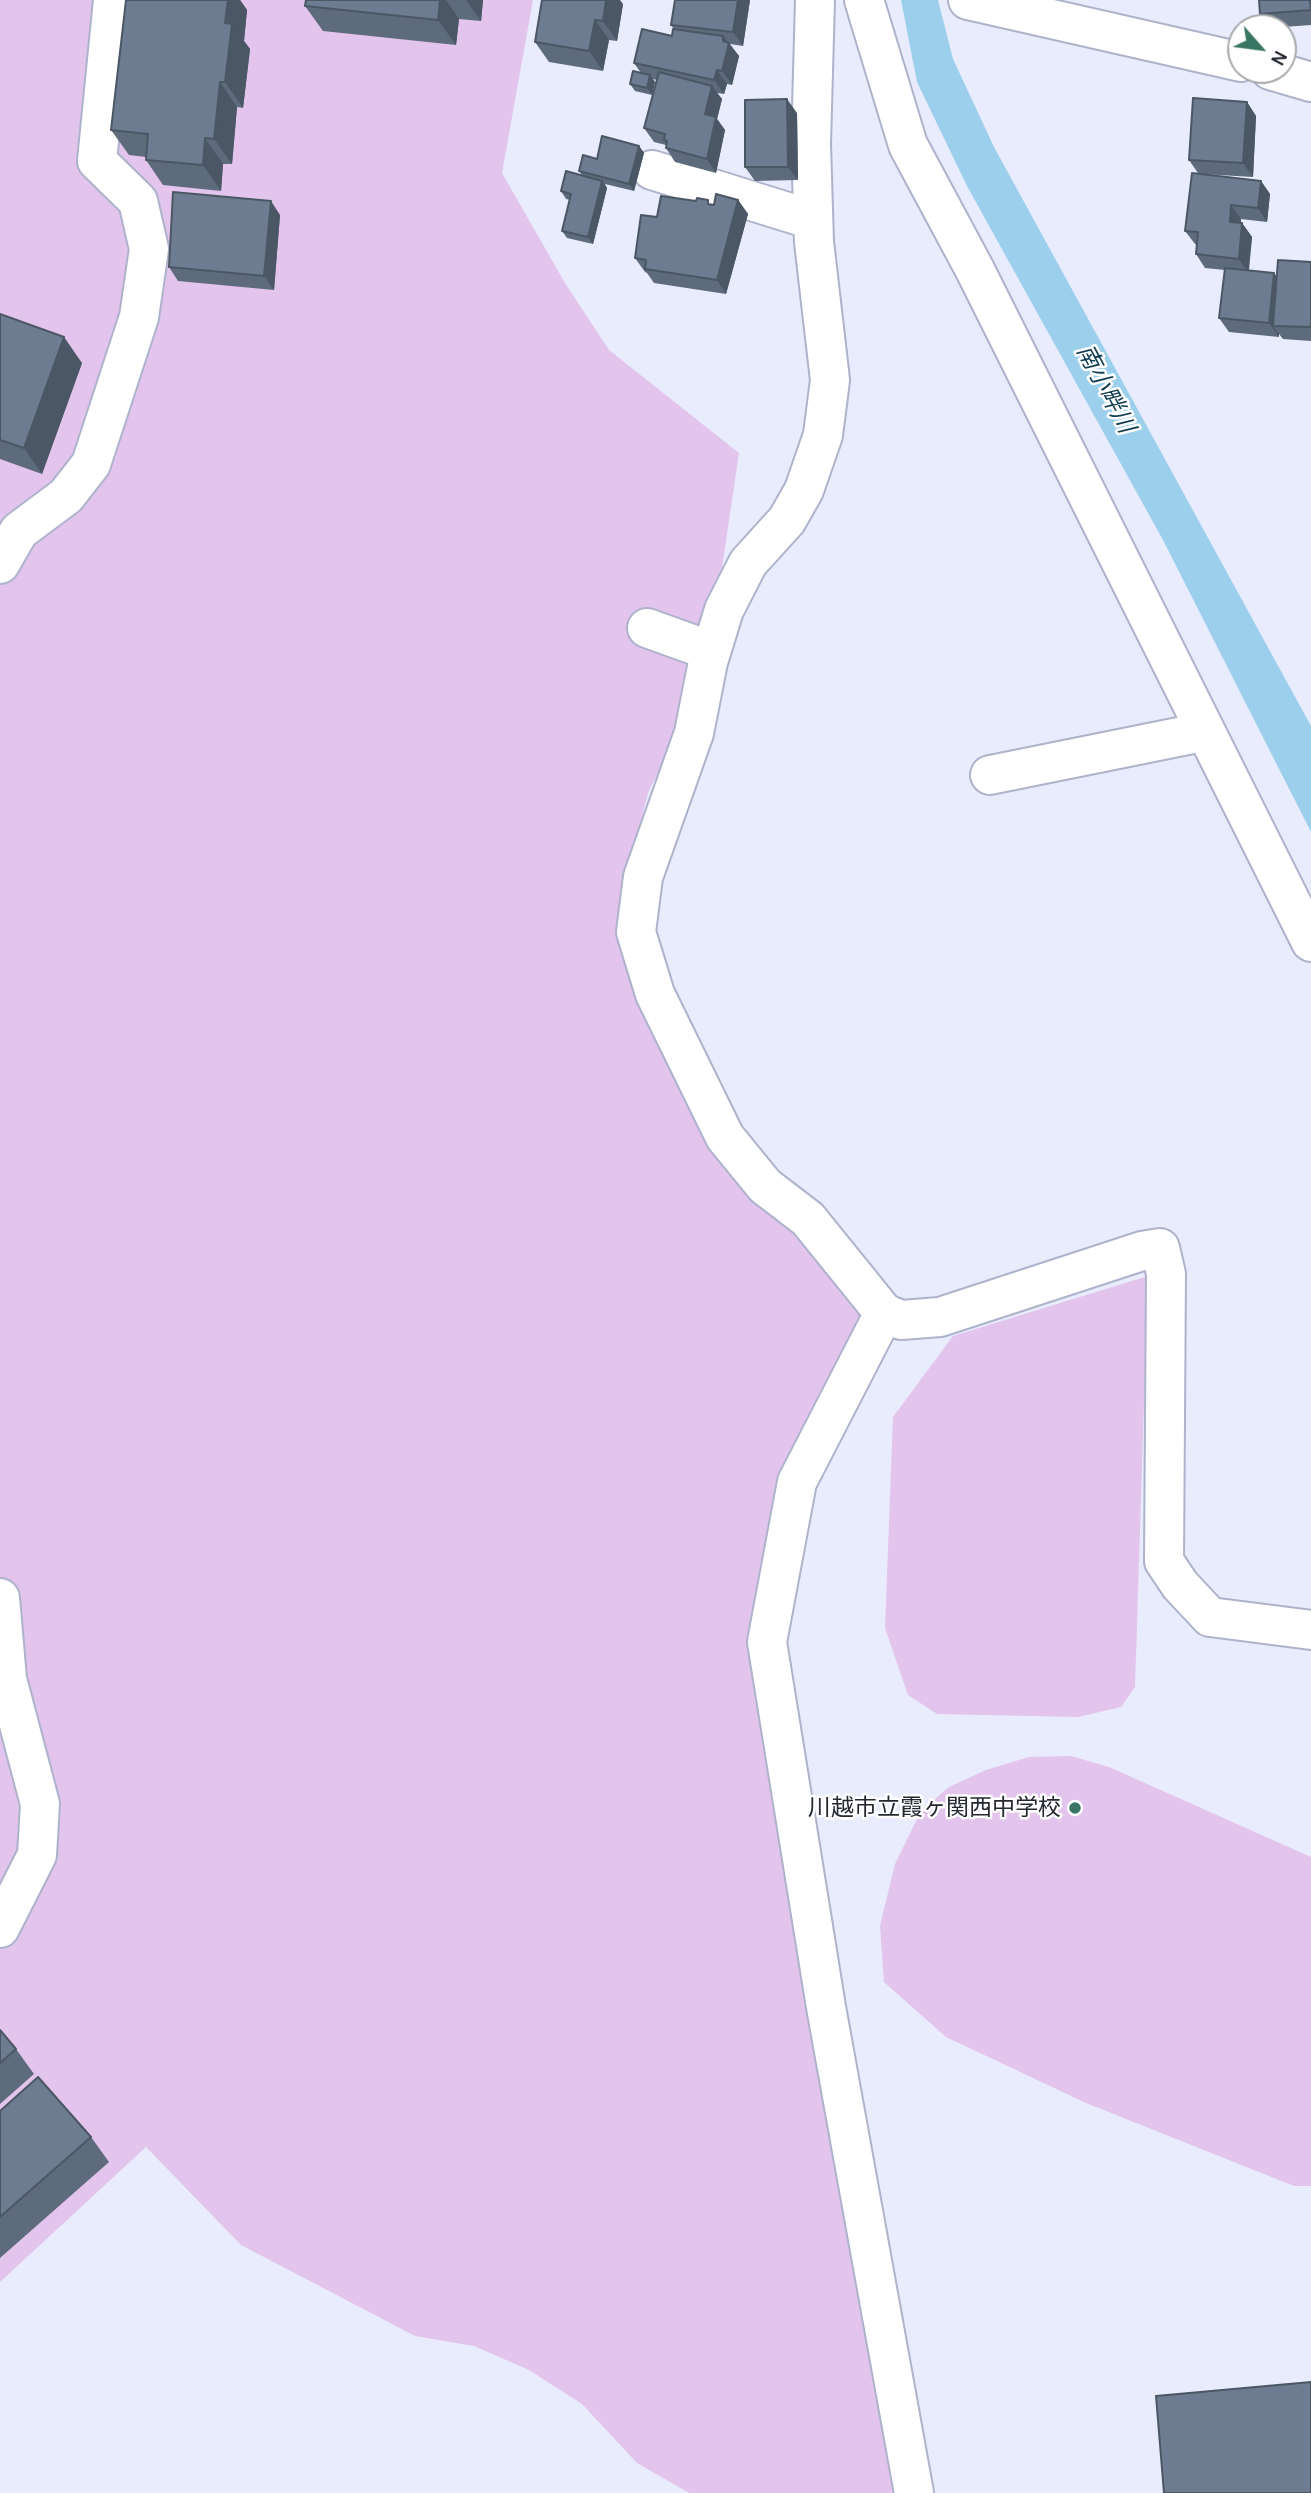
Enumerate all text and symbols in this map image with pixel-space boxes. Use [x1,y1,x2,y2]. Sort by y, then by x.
north arrow [1227,14,1297,84]
text: N [1266,47,1292,69]
water label: 南小畔川 [1070,340,1140,438]
place label: 川越市立霞ヶ関西中学校 [808,1794,1061,1822]
marker: 川越市立霞ヶ関西中学校 [1067,1800,1083,1816]

